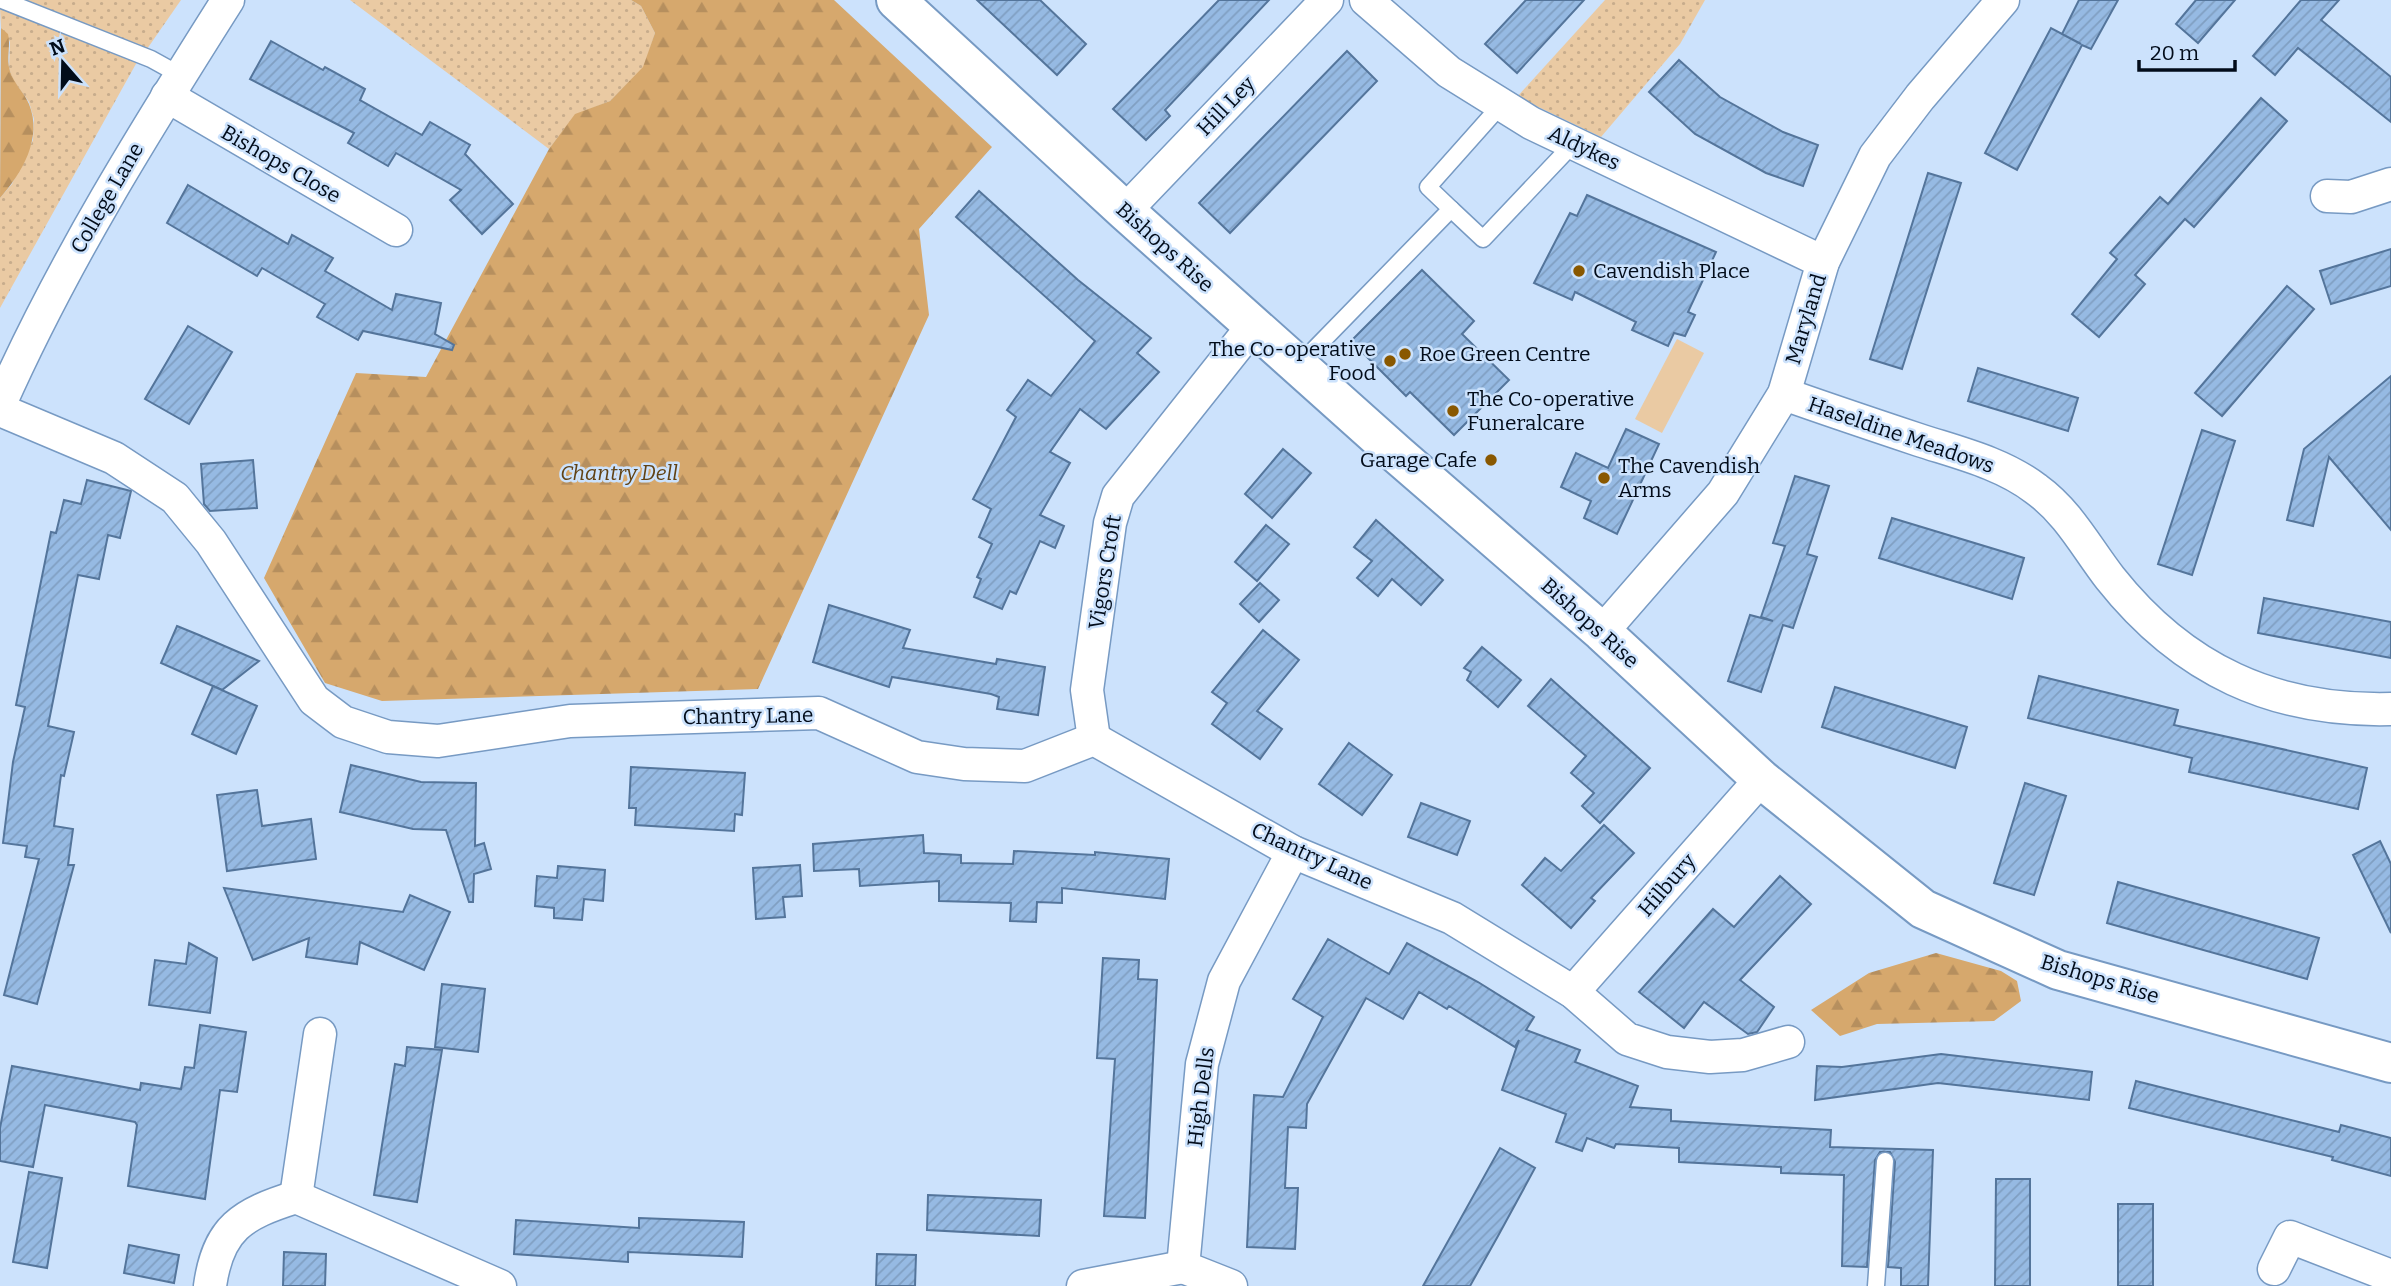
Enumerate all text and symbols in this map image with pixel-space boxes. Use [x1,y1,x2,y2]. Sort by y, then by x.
north arrow [28,28,98,98]
scale bar [2139,28,2235,72]
text: N [47,34,68,61]
text: 20 m [2150,40,2199,66]
street label: Hill Ley [1191,70,1261,141]
street label: Bishops Close [217,119,345,209]
street label: Aldykes [1544,120,1624,176]
street label: College Lane [65,138,149,258]
street label: Bishops Rise [1111,196,1219,298]
place label: Cavendish Place [1593,258,1750,284]
marker: Cavendish Place [1571,263,1587,279]
street label: Maryland [1780,271,1832,367]
place label: The Co-operative Food [1209,336,1376,386]
place label: Roe Green Centre [1419,341,1591,367]
marker: Roe Green Centre [1397,346,1413,362]
marker: The Co-operative Food [1382,353,1398,369]
place label: The Co-operative Funeralcare [1467,386,1634,436]
street label: Haseldine Meadows [1805,391,1997,479]
marker: The Co-operative Funeralcare [1445,403,1461,419]
place label: Garage Cafe [1360,447,1477,473]
marker: Garage Cafe [1483,452,1499,468]
place label: The Cavendish Arms [1618,453,1760,503]
park label: Chantry Dell [560,460,678,486]
marker: The Cavendish Arms [1596,470,1612,486]
street label: Vigors Croft [1083,513,1127,631]
street label: Bishops Rise [1536,572,1644,674]
street label: Chantry Lane [682,702,814,730]
street label: Chantry Lane [1247,817,1377,895]
street label: Hilbury [1633,848,1702,922]
street label: Bishops Rise [2038,949,2162,1009]
street label: High Dells [1182,1046,1220,1148]

